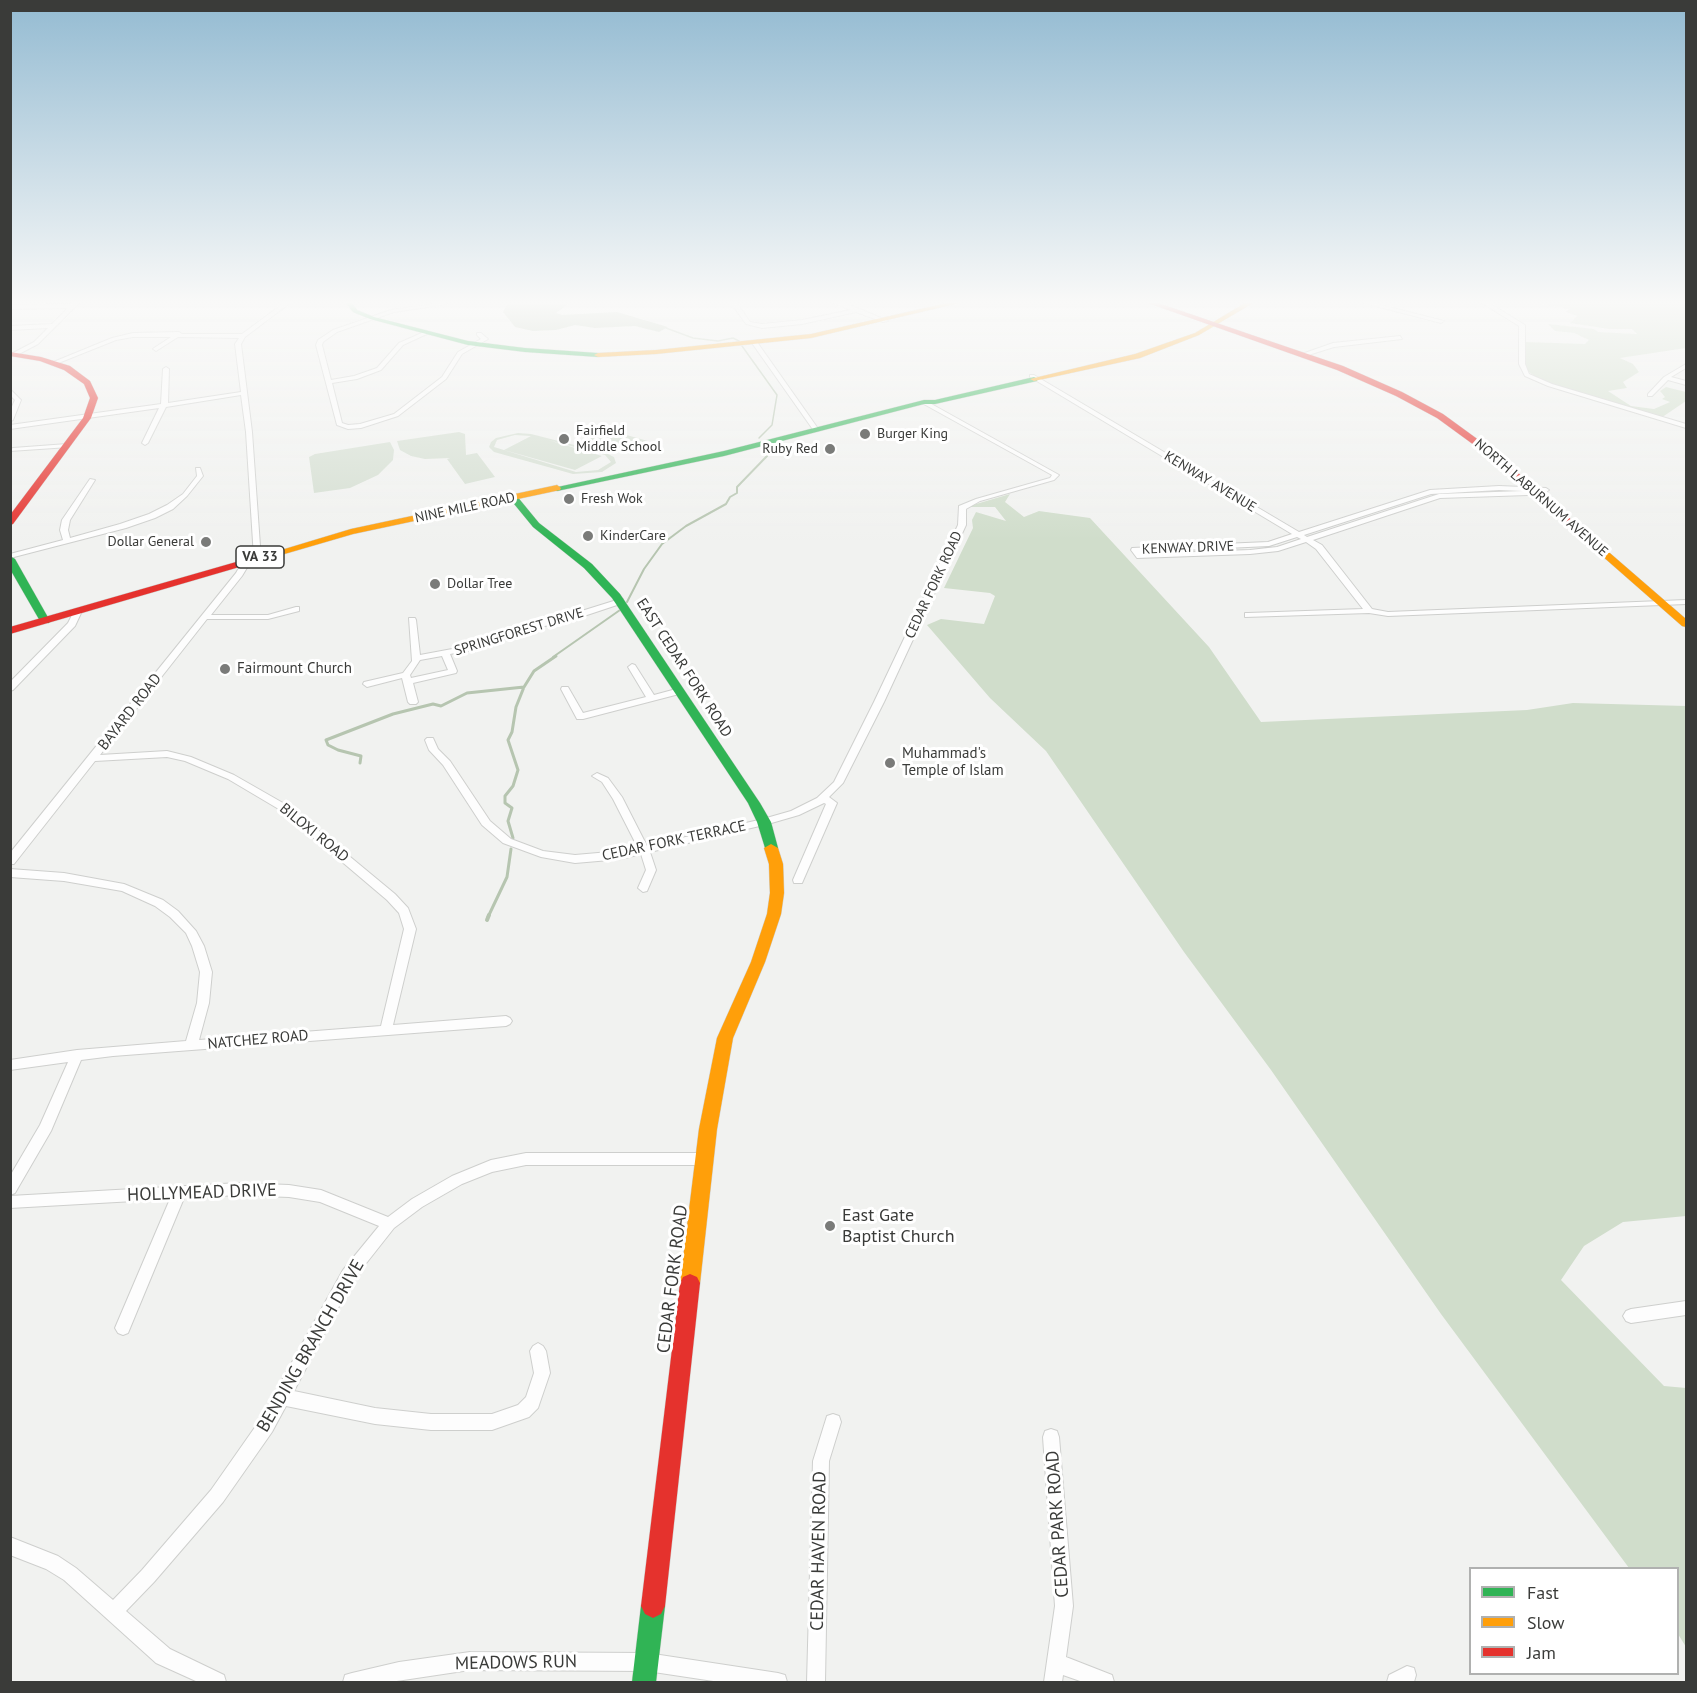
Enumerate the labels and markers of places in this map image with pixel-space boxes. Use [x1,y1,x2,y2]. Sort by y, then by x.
place label: Fairfield Middle School [576,423,661,455]
place label: Burger King [877,426,948,442]
marker: Burger King [858,427,872,441]
marker: Fairfield Middle School [557,432,571,446]
place label: Ruby Red [762,441,818,457]
marker: Ruby Red [823,442,837,456]
place label: Fresh Wok [581,491,643,507]
marker: Fresh Wok [562,492,576,506]
place label: KinderCare [600,528,666,544]
marker: KinderCare [581,529,595,543]
place label: Dollar General [107,534,194,550]
marker: Dollar General [199,535,213,549]
place label: Dollar Tree [447,576,512,592]
marker: Dollar Tree [428,577,442,591]
place label: Fairmount Church [237,660,352,678]
marker: Fairmount Church [218,662,232,676]
place label: Muhammad's Temple of Islam [902,745,1004,780]
marker: Muhammad's Temple of Islam [883,756,897,770]
place label: East Gate Baptist Church [842,1205,954,1248]
marker: East Gate Baptist Church [823,1219,837,1233]

